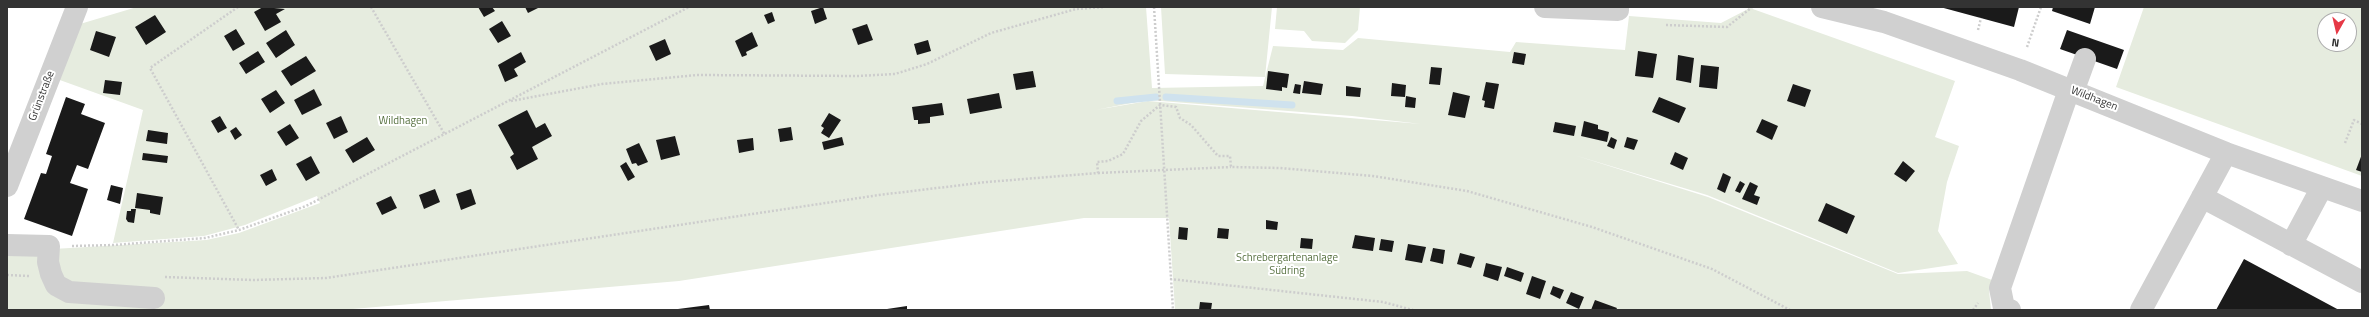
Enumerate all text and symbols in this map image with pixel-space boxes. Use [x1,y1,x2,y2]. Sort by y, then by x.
north arrow [2317,12,2357,52]
text: N [2331,34,2340,51]
street label: Grünstraße [26,69,58,123]
street label: Wildhagen [2069,84,2119,114]
park label: Wildhagen [378,114,428,128]
park label: Schrebergartenanlage Südring [1236,251,1338,277]

